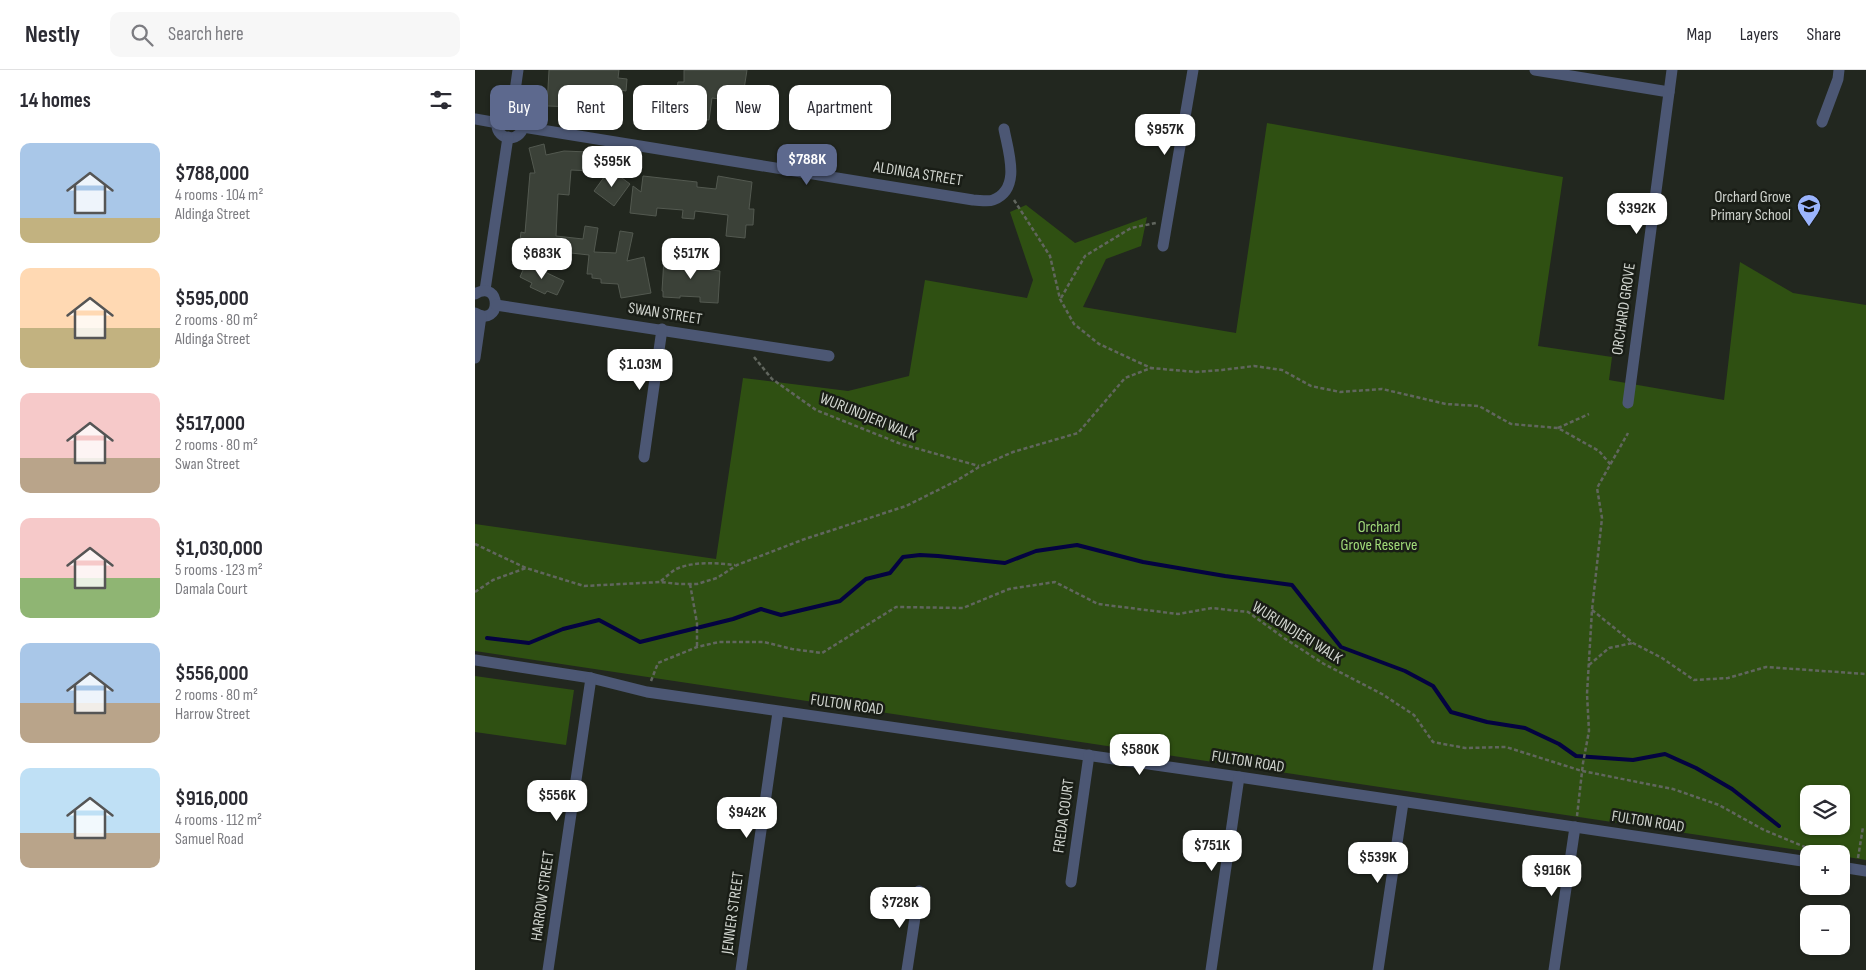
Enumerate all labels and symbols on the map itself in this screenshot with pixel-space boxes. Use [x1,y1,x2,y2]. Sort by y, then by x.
pin: $957K [1130,114,1200,156]
pin: $788K [772,144,842,186]
pin: $595K [577,146,647,188]
street label: ALDINGA STREET [871,157,964,190]
place label: Orchard Grove Primary School [1710,188,1791,225]
pin: $392K [1602,192,1672,235]
school or university icon: Orchard Grove Primary School [1796,193,1822,227]
pin: $683K [507,238,577,280]
pin: $517K [656,238,726,280]
street label: ORCHARD GROVE [1608,262,1640,356]
street label: SWAN STREET [627,299,704,329]
pin: $1.03M [599,348,681,391]
street label: WURUNDJERI WALK [817,389,920,445]
park label: Orchard Grove Reserve [1341,518,1417,555]
street label: WURUNDJERI WALK [1248,598,1346,669]
street label: FULTON ROAD [809,690,885,720]
pin: $580K [1105,734,1175,776]
street label: FULTON ROAD [1210,747,1286,777]
street label: FREDA COURT [1049,777,1079,854]
pin: $556K [522,780,592,822]
pin: $942K [712,796,782,839]
street label: FULTON ROAD [1610,807,1686,837]
pin: $751K [1177,830,1247,872]
pin: $539K [1343,842,1413,884]
street label: HARROW STREET [527,849,559,942]
pin: $916K [1517,854,1587,897]
street label: JENNER STREET [718,870,748,956]
pin: $728K [865,886,935,929]

